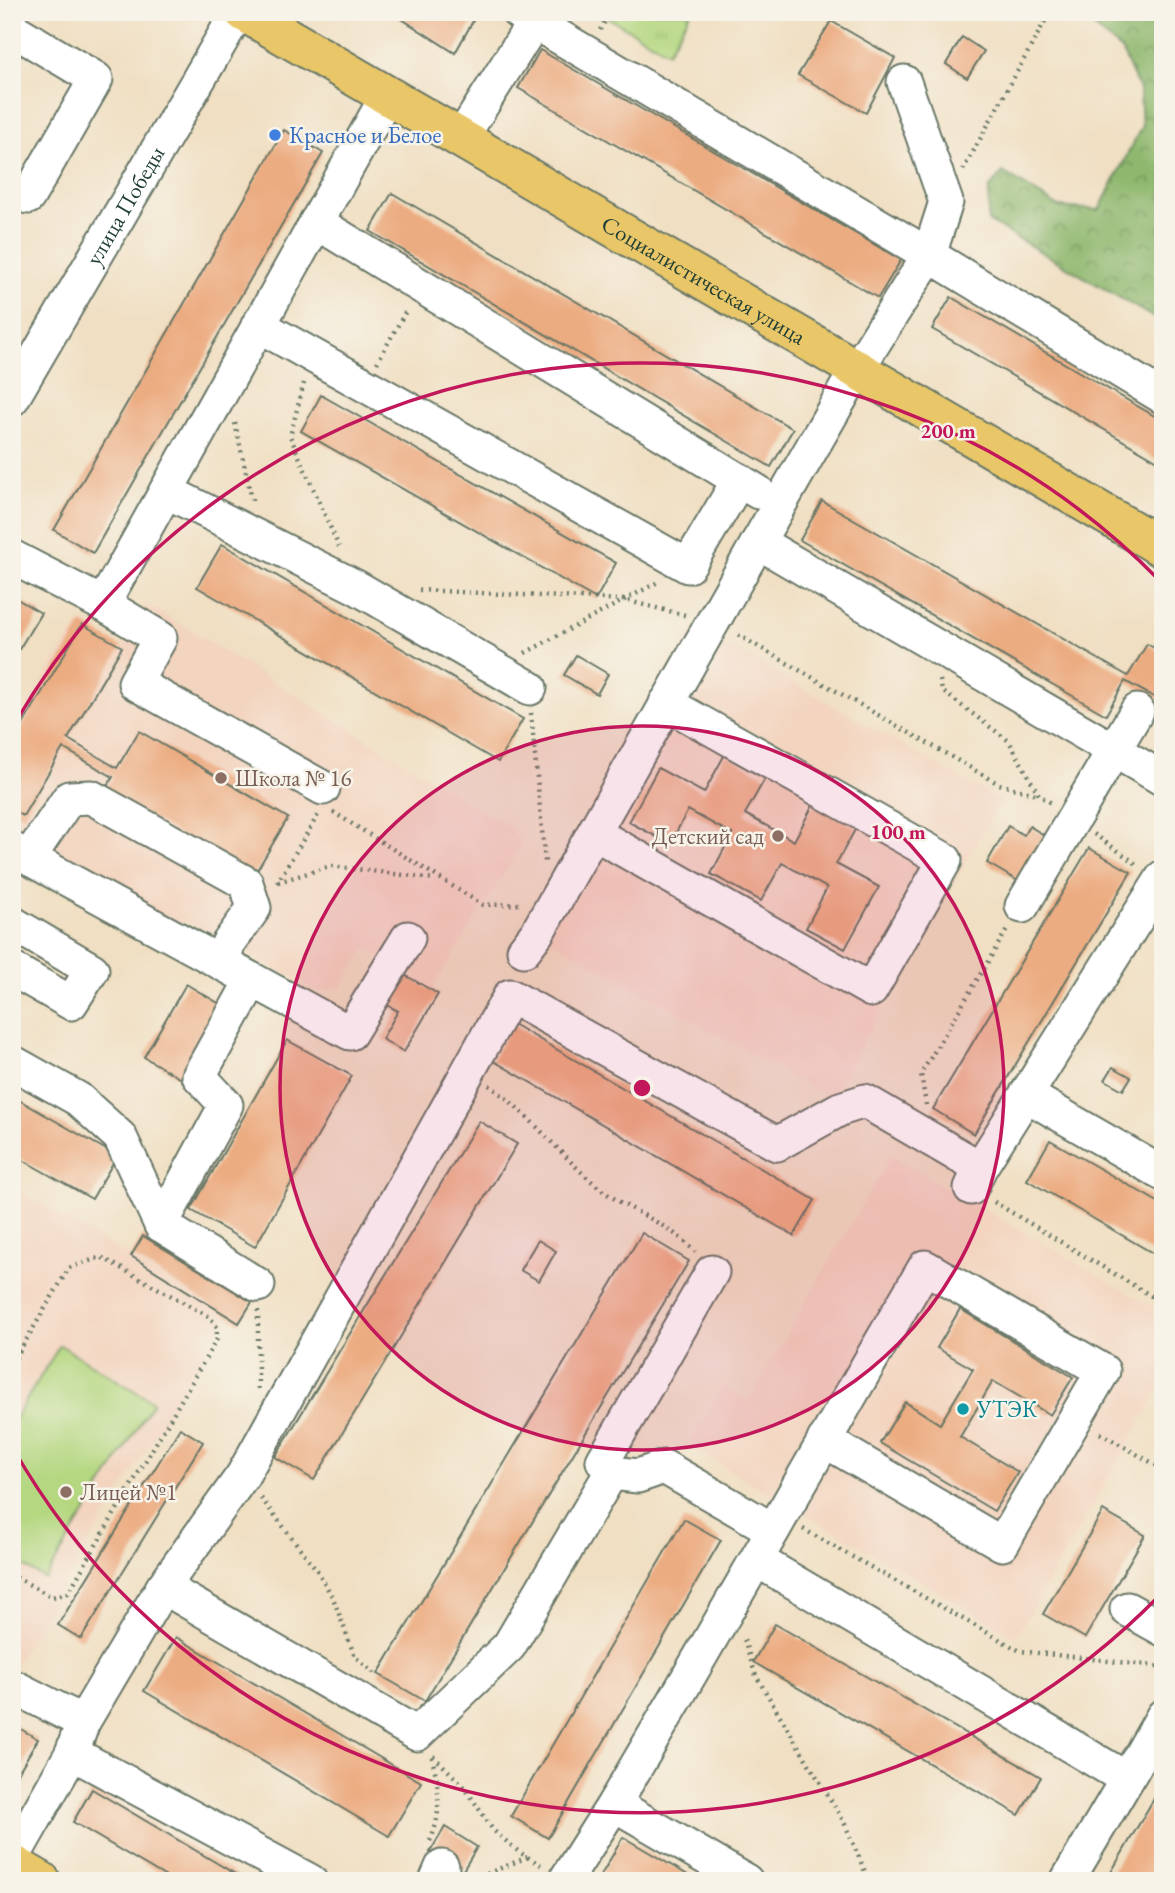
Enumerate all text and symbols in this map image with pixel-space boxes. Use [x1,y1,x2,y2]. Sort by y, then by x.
place label: Красное и Белое [289,120,441,150]
marker: Красное и Белое [267,127,283,143]
street label: улица Победы [78,140,171,271]
street label: Социалистическая улица [596,209,812,352]
text: 200 m [920,417,976,444]
place label: Школа № 16 [235,763,352,793]
marker: Школа № 16 [213,770,229,786]
text: 100 m [870,818,926,845]
place label: Детский сад [652,821,765,851]
marker: Детский сад [770,828,786,844]
centre of rings [630,1076,654,1100]
place label: УТЭК [976,1394,1038,1424]
marker: УТЭК [955,1401,971,1417]
place label: Лицей №1 [80,1477,177,1507]
marker: Лицей №1 [58,1484,74,1500]

